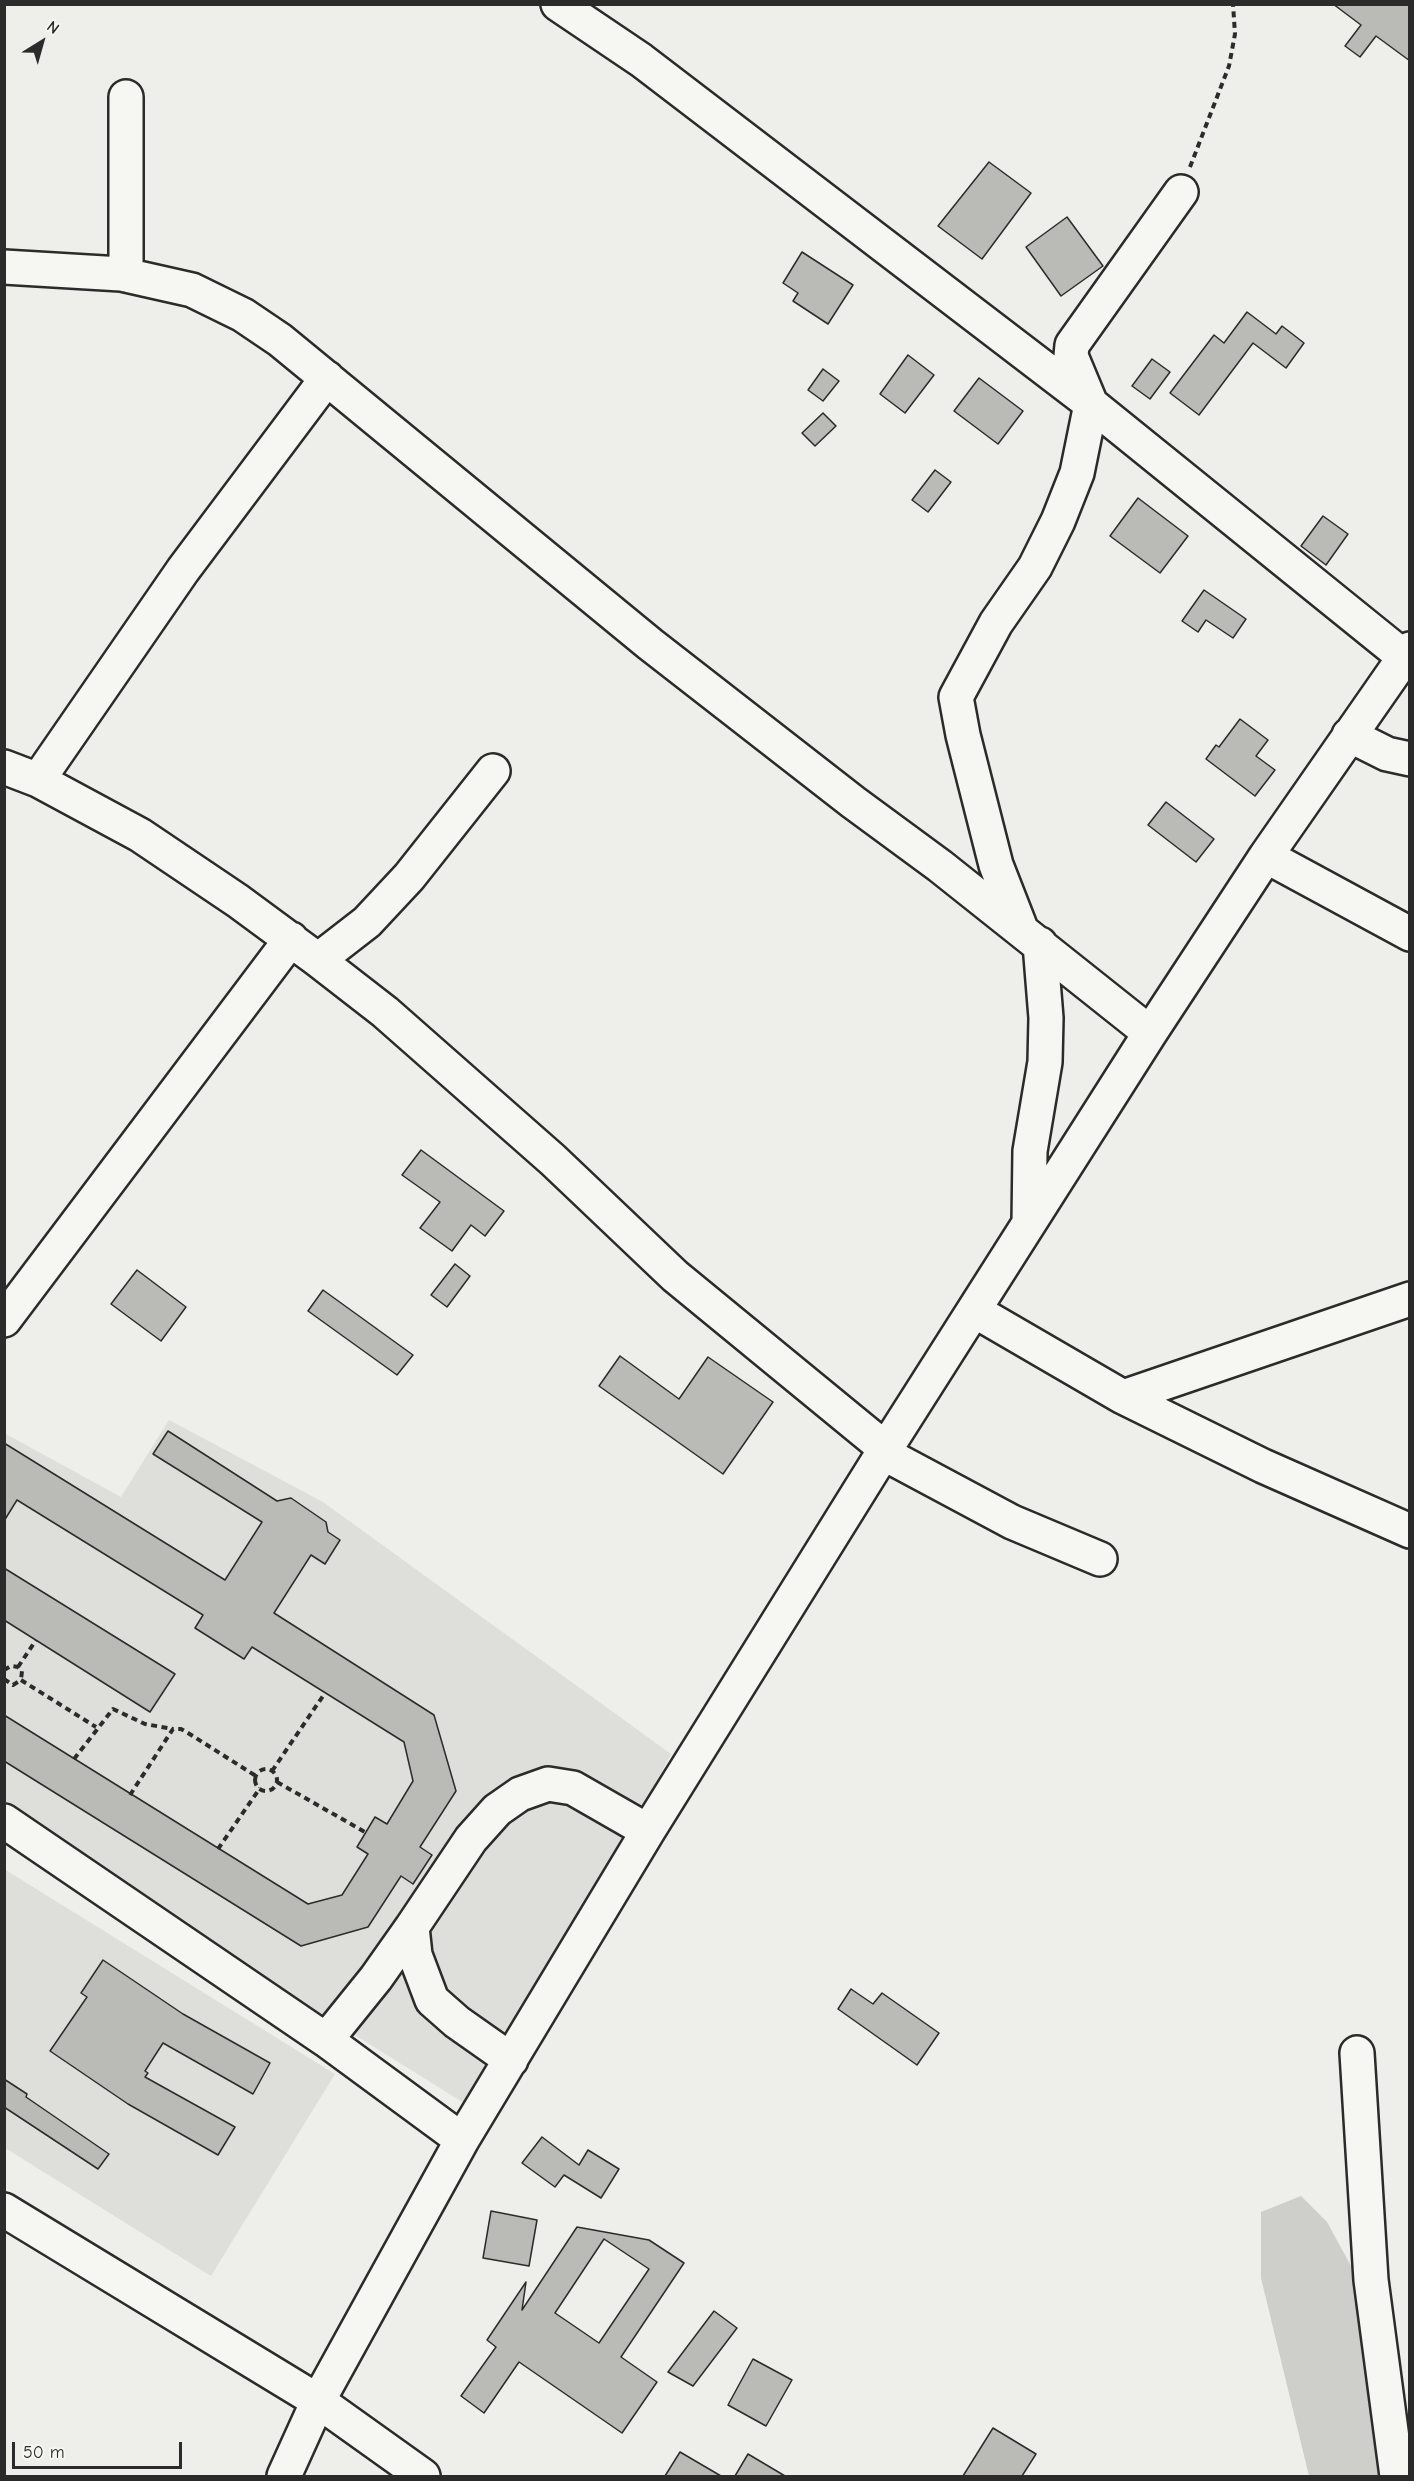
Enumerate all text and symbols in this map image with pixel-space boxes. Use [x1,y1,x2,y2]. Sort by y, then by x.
north arrow [12,12,72,72]
text: N [43,17,62,38]
scale bar [15,2430,184,2468]
text: 50 m [23,2442,65,2463]

